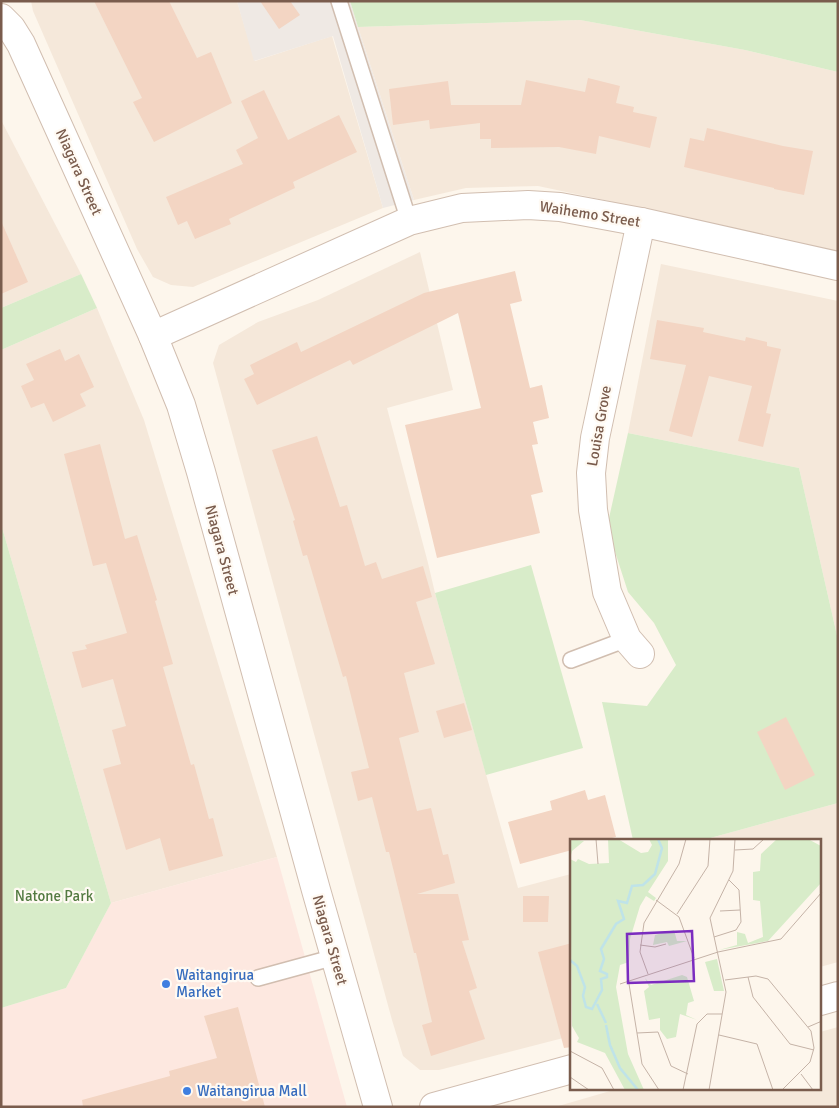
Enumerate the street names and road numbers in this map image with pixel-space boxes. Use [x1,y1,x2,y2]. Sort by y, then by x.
street label: Niagara Street [52,126,106,218]
street label: Waihemo Street [538,197,642,231]
street label: Louisa Grove [583,384,615,468]
street label: Niagara Street [201,503,243,597]
street label: Niagara Street [309,893,351,987]

